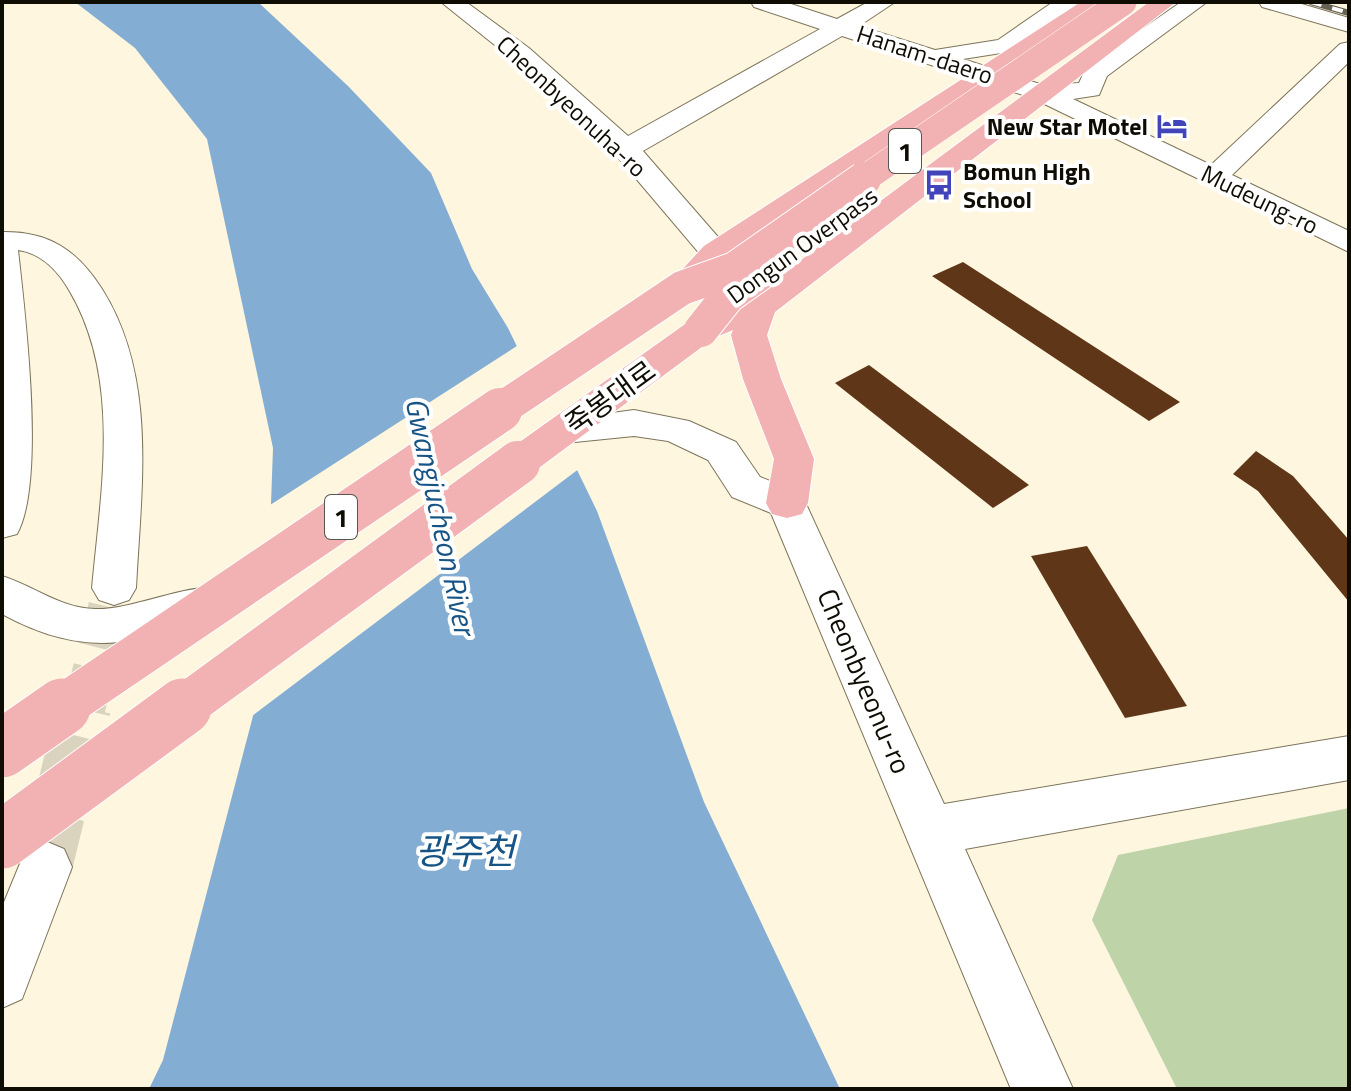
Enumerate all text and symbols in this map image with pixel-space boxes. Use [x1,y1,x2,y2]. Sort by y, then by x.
street label: Hanam-daero [852,15,998,93]
street label: Cheonbyeonuha-ro [489,27,655,185]
place label: New Star Motel [987,108,1148,144]
hotel icon: New Star Motel [1155,109,1189,143]
road number: 1 [889,129,921,173]
place label: Bomun High School [963,153,1091,217]
street label: Mudeung-ro [1195,155,1325,243]
bus stop icon: Bomun High School [922,168,956,202]
street label: Dongun Overpass [719,178,885,312]
street label: 죽봉대로 [556,349,664,445]
water label: Gwangjucheon River [393,393,489,642]
road number: 1 [325,495,357,539]
street label: Cheonbyeonu-ro [807,582,923,780]
water label: 광주천 [415,823,519,878]

